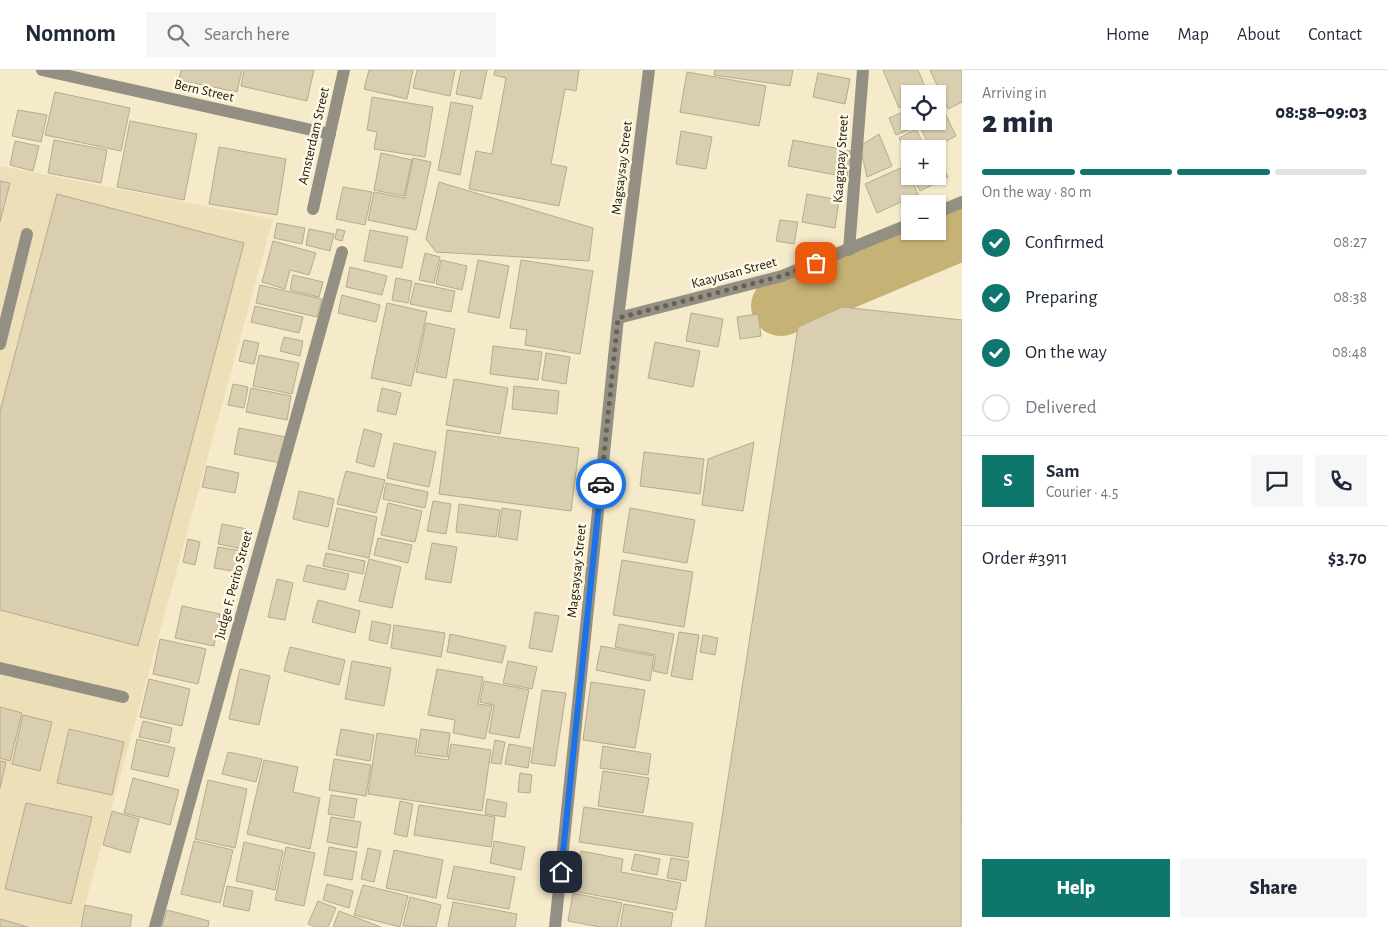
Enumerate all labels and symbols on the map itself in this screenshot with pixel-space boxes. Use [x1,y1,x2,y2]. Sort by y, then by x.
street label: Bern Street [173,77,236,105]
street label: Amsterdam Street [296,85,332,186]
street label: Kaagapay Street [831,114,851,203]
street label: Magsaysay Street [609,120,635,216]
pin [795,242,837,284]
street label: Kaayusan Street [690,255,779,291]
courier [576,459,626,509]
street label: Magsaysay Street [565,523,589,619]
street label: Judge F. Perito Street [213,529,255,641]
pin [540,851,582,893]

